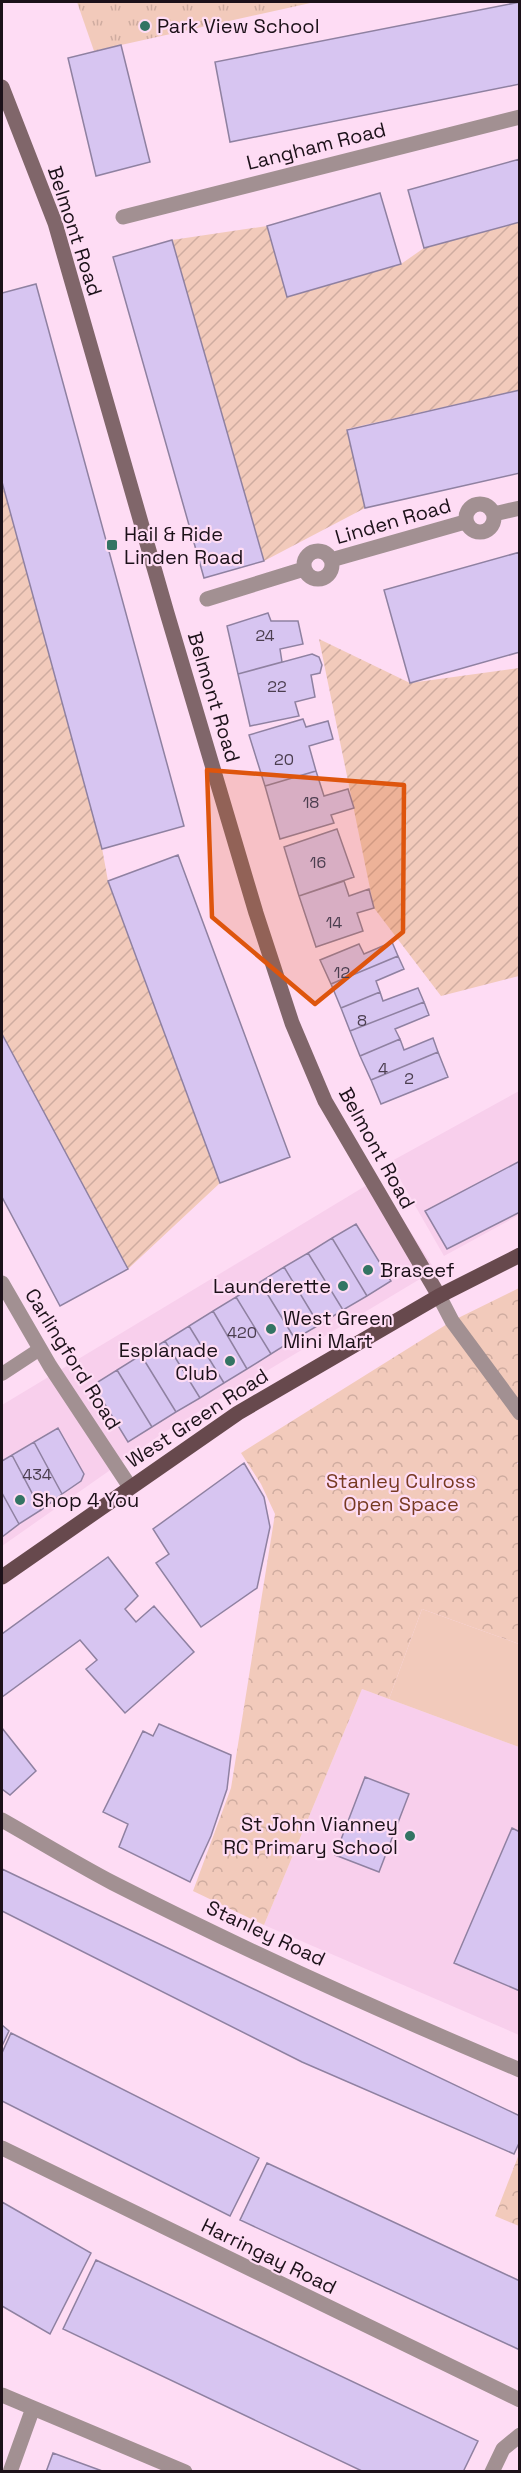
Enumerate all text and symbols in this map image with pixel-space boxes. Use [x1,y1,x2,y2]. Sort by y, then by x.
place label: Park View School [157,13,320,39]
marker: Park View School [138,19,152,33]
street label: Langham Road [244,116,388,176]
street label: Belmont Road [42,163,108,299]
street label: Linden Road [332,492,454,550]
place label: Hail & Ride Linden Road [124,521,243,570]
marker: Hail & Ride Linden Road [105,538,119,552]
house number: 24 [255,625,275,646]
street label: Belmont Road [182,629,246,765]
house number: 22 [267,676,287,697]
house number: 20 [274,749,294,770]
house number: 18 [303,792,319,813]
house number: 16 [310,852,326,873]
house number: 14 [326,912,342,933]
house number: 12 [334,962,350,983]
house number: 8 [357,1010,367,1031]
house number: 4 [378,1058,388,1079]
house number: 2 [404,1068,414,1089]
street label: Belmont Road [333,1083,421,1213]
place label: Braseef [380,1257,455,1283]
marker: Braseef [361,1263,375,1277]
place label: Launderette [213,1273,331,1299]
marker: Launderette [336,1279,350,1293]
street label: Carlingford Road [19,1284,127,1434]
place label: West Green Mini Mart [283,1305,393,1354]
house number: 420 [227,1322,257,1343]
marker: West Green Mini Mart [264,1322,278,1336]
place label: Esplanade Club [119,1337,218,1386]
marker: Esplanade Club [223,1354,237,1368]
street label: West Green Road [121,1362,273,1474]
house number: 434 [22,1464,52,1485]
park label: Stanley Culross Open Space [326,1468,476,1517]
place label: Shop 4 You [32,1487,139,1513]
marker: Shop 4 You [13,1493,27,1507]
place label: St John Vianney RC Primary School [223,1811,398,1860]
marker: St John Vianney RC Primary School [403,1829,417,1843]
street label: Stanley Road [202,1894,330,1972]
street label: Harringay Road [197,2212,341,2300]

